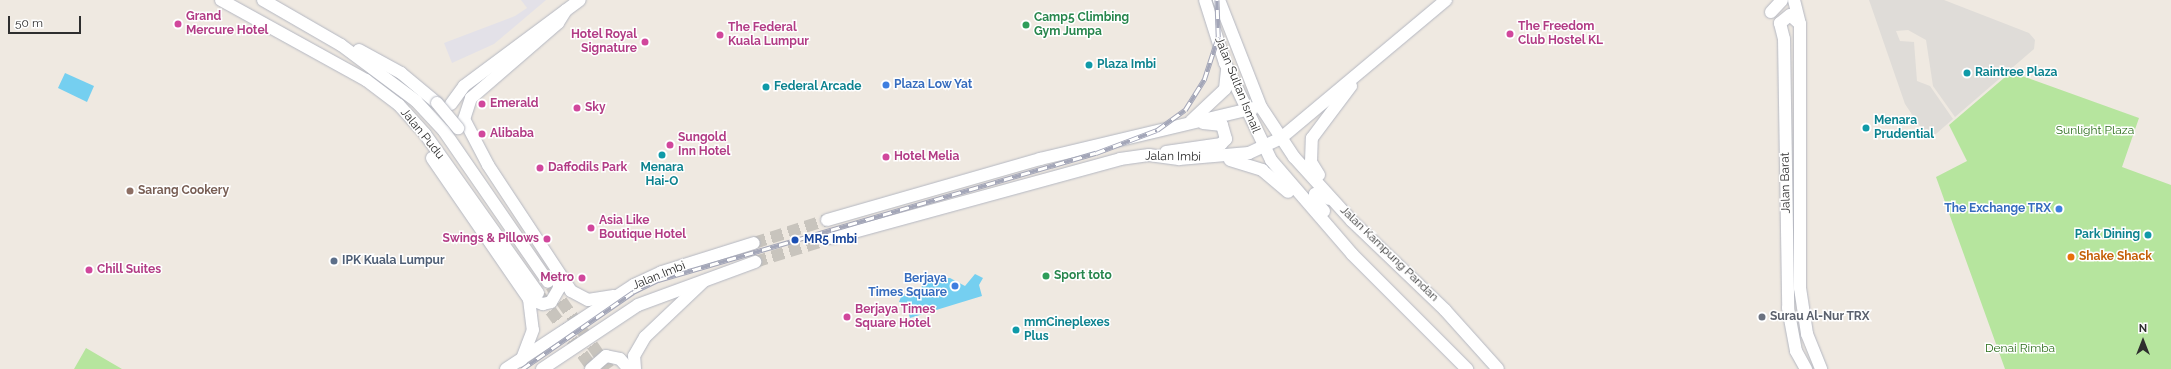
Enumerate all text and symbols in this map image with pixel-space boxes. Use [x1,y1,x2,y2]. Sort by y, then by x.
scale bar [10,8,83,34]
place label: Grand Mercure Hotel [186,10,268,38]
place label: Camp5 Climbing Gym Jumpa [1034,11,1129,39]
text: 50 m [15,16,43,30]
marker: Grand Mercure Hotel [173,19,183,29]
marker: Camp5 Climbing Gym Jumpa [1021,20,1031,30]
place label: The Freedom Club Hostel KL [1518,20,1603,48]
place label: The Federal Kuala Lumpur [728,21,809,49]
place label: Hotel Royal Signature [571,28,637,56]
marker: The Freedom Club Hostel KL [1505,29,1515,39]
marker: The Federal Kuala Lumpur [715,30,725,40]
street label: Jalan Sultan Ismail [1211,35,1263,135]
marker: Hotel Royal Signature [640,37,650,47]
place label: Plaza Imbi [1097,58,1156,72]
marker: Plaza Imbi [1084,60,1094,70]
place label: Raintree Plaza [1975,66,2057,80]
marker: Raintree Plaza [1962,68,1972,78]
place label: Plaza Low Yat [894,78,973,92]
place label: Federal Arcade [774,80,862,94]
marker: Plaza Low Yat [881,80,891,90]
marker: Federal Arcade [761,82,771,92]
place label: Emerald [490,97,539,111]
marker: Emerald [477,99,487,109]
place label: Sky [585,101,606,115]
marker: Sky [572,103,582,113]
street label: Jalan Pudu [397,106,447,162]
place label: Menara Prudential [1874,114,1934,142]
marker: Menara Prudential [1861,123,1871,133]
park label: Sunlight Plaza [2056,124,2134,138]
place label: Alibaba [490,127,534,141]
marker: Alibaba [477,129,487,139]
place label: Sungold Inn Hotel [678,131,730,159]
marker: Sungold Inn Hotel [665,140,675,150]
street label: Jalan Imbi [1145,149,1201,165]
marker: Menara Hai-O [657,150,667,160]
place label: Hotel Melia [894,150,960,164]
marker: Hotel Melia [881,152,891,162]
street label: Jalan Barat [1778,152,1794,214]
place label: Daffodils Park [548,161,627,175]
place label: Menara Hai-O [640,161,684,189]
marker: Daffodils Park [535,163,545,173]
place label: Sarang Cookery [138,184,229,198]
marker: Sarang Cookery [125,186,135,196]
place label: The Exchange TRX [1944,202,2051,216]
street label: Jalan Kampung Pandan [1337,203,1441,305]
marker: The Exchange TRX [2054,204,2064,214]
place label: Asia Like Boutique Hotel [599,214,686,242]
marker: Asia Like Boutique Hotel [586,223,596,233]
place label: Park Dining [2075,228,2140,242]
marker: Park Dining [2143,230,2153,240]
place label: Swings & Pillows [443,232,539,246]
place label: MR5 Imbi [804,233,857,247]
marker: Swings & Pillows [542,234,552,244]
marker: MR5 Imbi [789,234,801,246]
place label: Shake Shack [2079,250,2152,264]
marker: Shake Shack [2066,252,2076,262]
place label: IPK Kuala Lumpur [342,254,445,268]
marker: IPK Kuala Lumpur [329,256,339,266]
street label: Jalan Imbi [630,259,688,293]
place label: Chill Suites [97,263,161,277]
marker: Chill Suites [84,265,94,275]
place label: Sport toto [1054,269,1112,283]
place label: Metro [540,271,574,285]
marker: Sport toto [1041,271,1051,281]
place label: Berjaya Times Square [868,272,947,300]
marker: Metro [577,273,587,283]
marker: Berjaya Times Square [950,281,960,291]
place label: Berjaya Times Square Hotel [855,303,936,331]
place label: Surau Al-Nur TRX [1770,310,1871,324]
marker: Berjaya Times Square Hotel [842,312,852,322]
marker: Surau Al-Nur TRX [1757,312,1767,322]
place label: mmCineplexes Plus [1024,316,1110,344]
north arrow [2123,321,2163,361]
text: N [2139,322,2147,335]
marker: mmCineplexes Plus [1011,325,1021,335]
park label: Denai Rimba [1985,342,2055,356]

